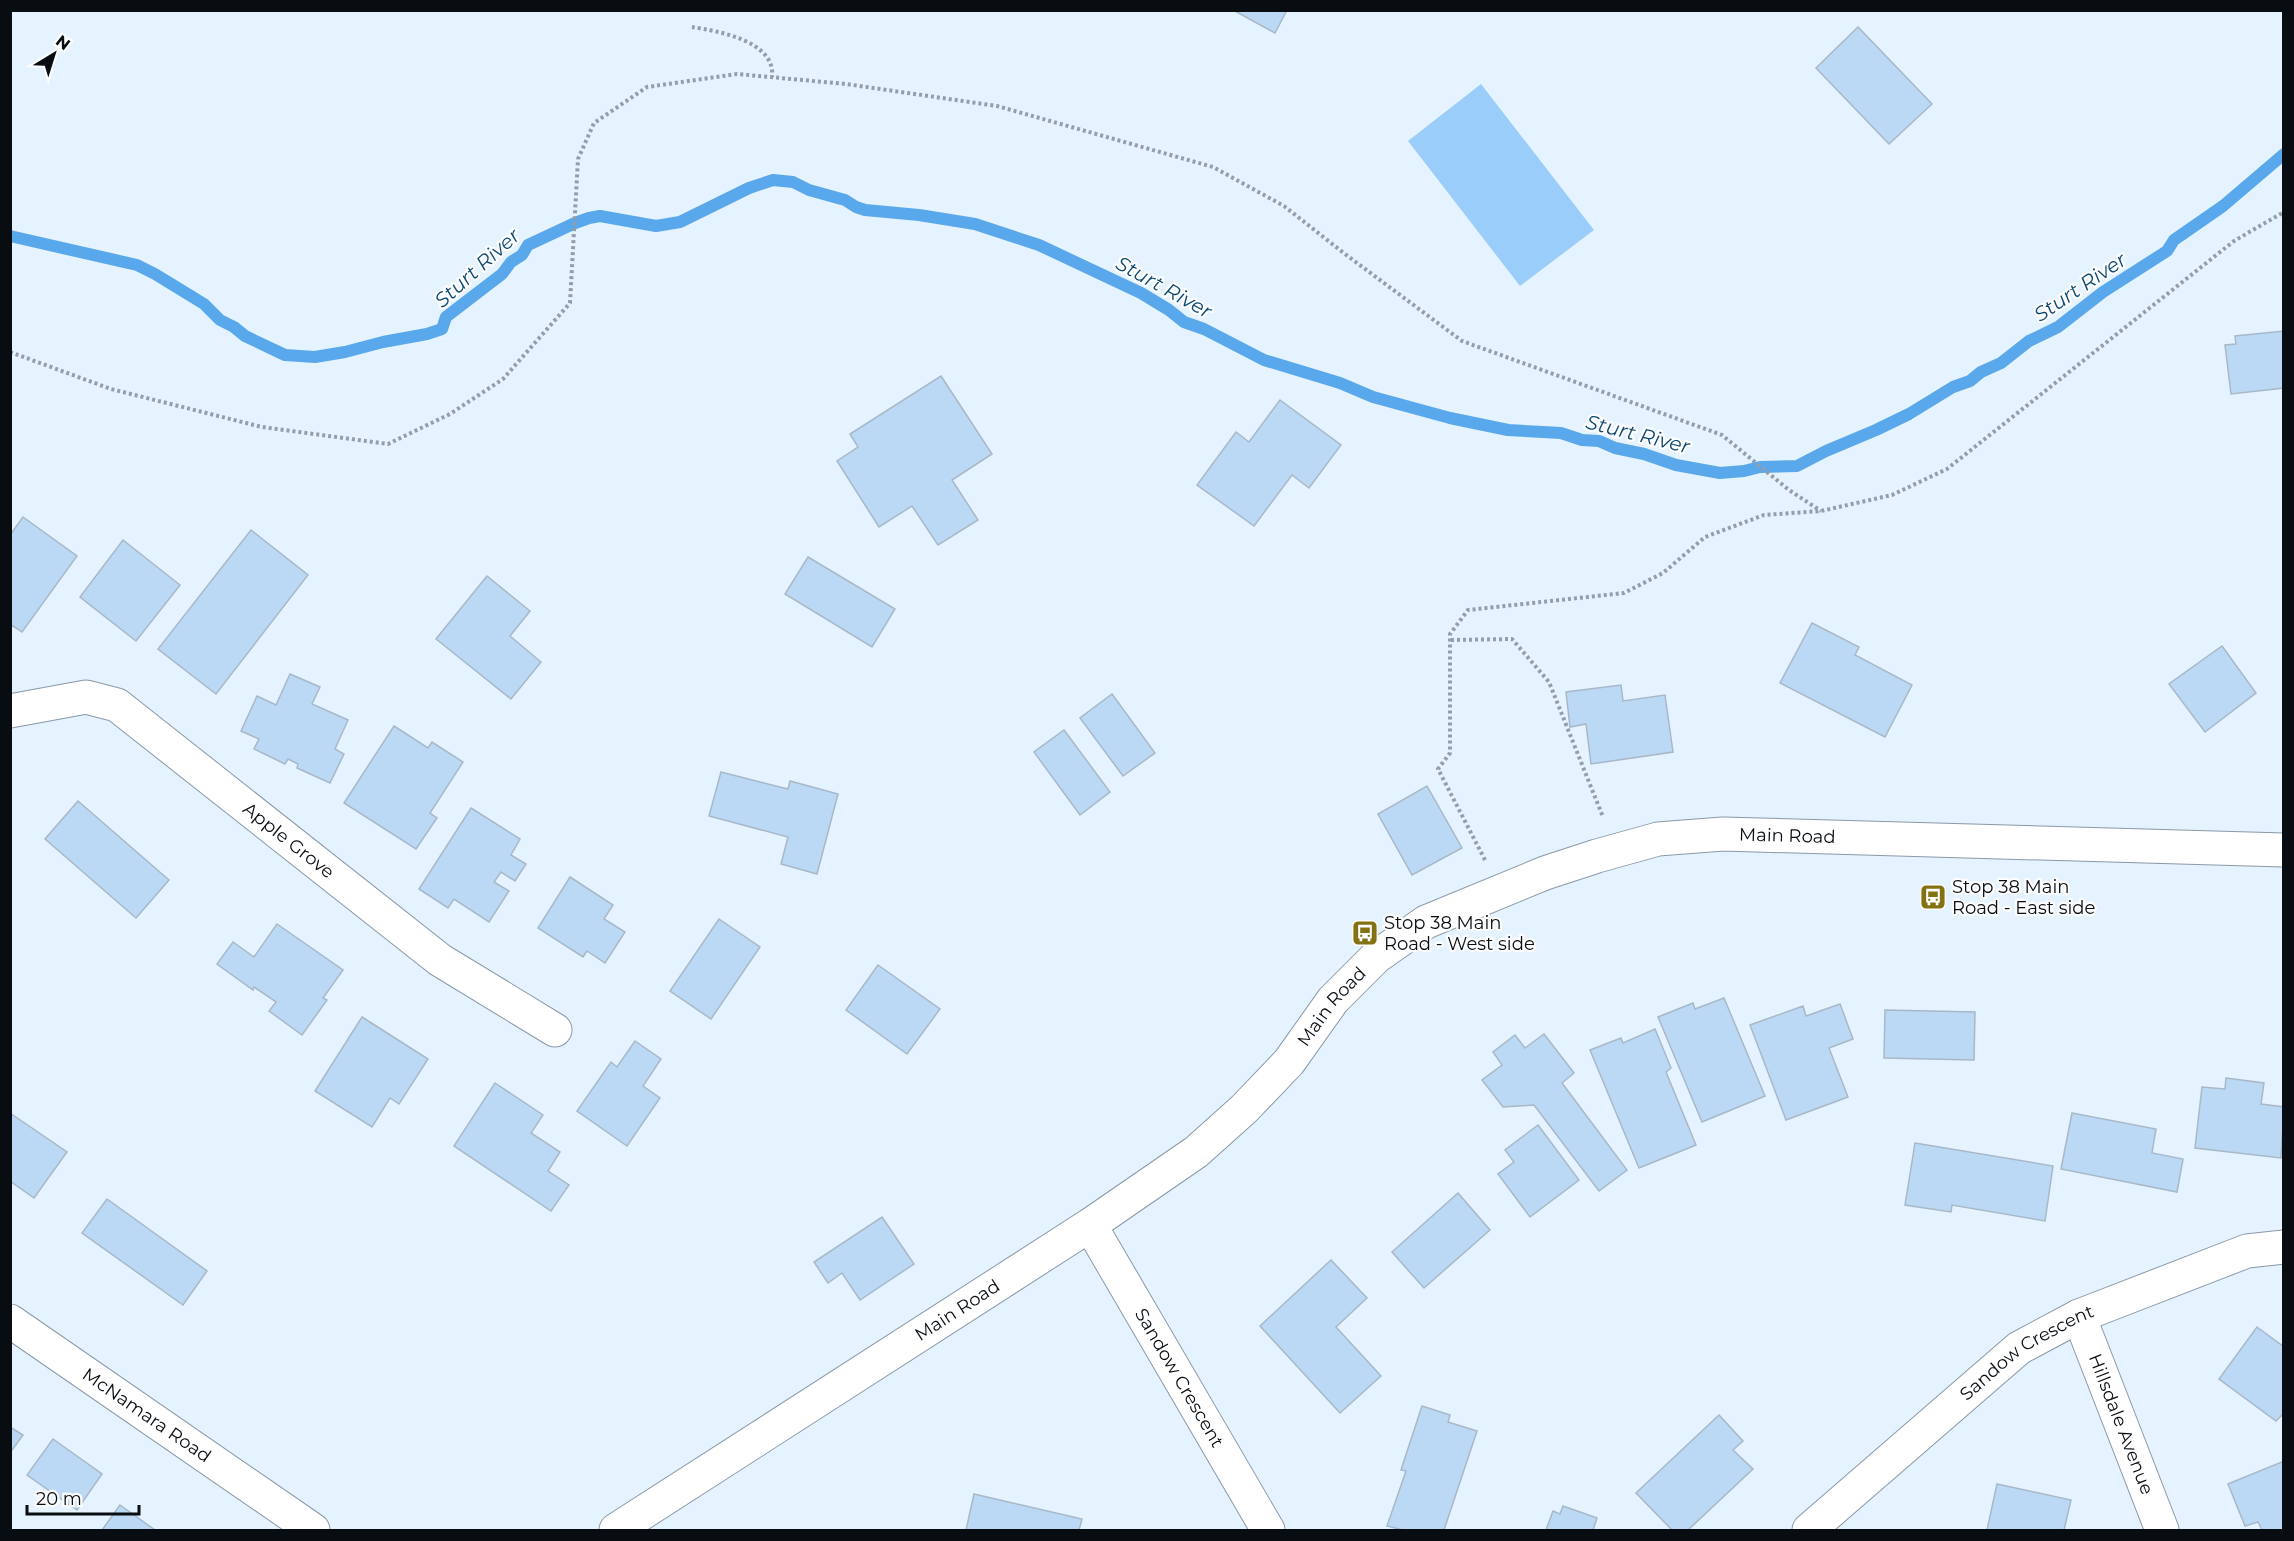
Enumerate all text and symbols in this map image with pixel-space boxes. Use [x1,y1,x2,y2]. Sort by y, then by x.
north arrow [24,24,84,84]
text: N [52,31,74,54]
water label: Sturt River [430,223,525,312]
water label: Sturt River [2029,247,2131,327]
water label: Sturt River [1112,251,1217,324]
water label: Sturt River [1584,410,1693,459]
street label: Apple Grove [239,798,339,883]
street label: Main Road [1739,823,1836,848]
place label: Stop 38 Main Road - East side [1952,876,2096,919]
bus stop icon: Stop 38 Main Road - East side [1918,882,1948,912]
place label: Stop 38 Main Road - West side [1384,912,1535,955]
bus stop icon: Stop 38 Main Road - West side [1350,918,1380,948]
street label: Main Road [1293,962,1371,1051]
street label: Main Road [911,1275,1004,1346]
street label: Sandow Crescent [1955,1300,2097,1405]
street label: Sandow Crescent [1130,1304,1228,1451]
street label: Hillsdale Avenue [2084,1351,2158,1498]
street label: McNamara Road [78,1363,215,1467]
scale bar [27,1478,140,1516]
text: 20 m [36,1488,82,1510]

